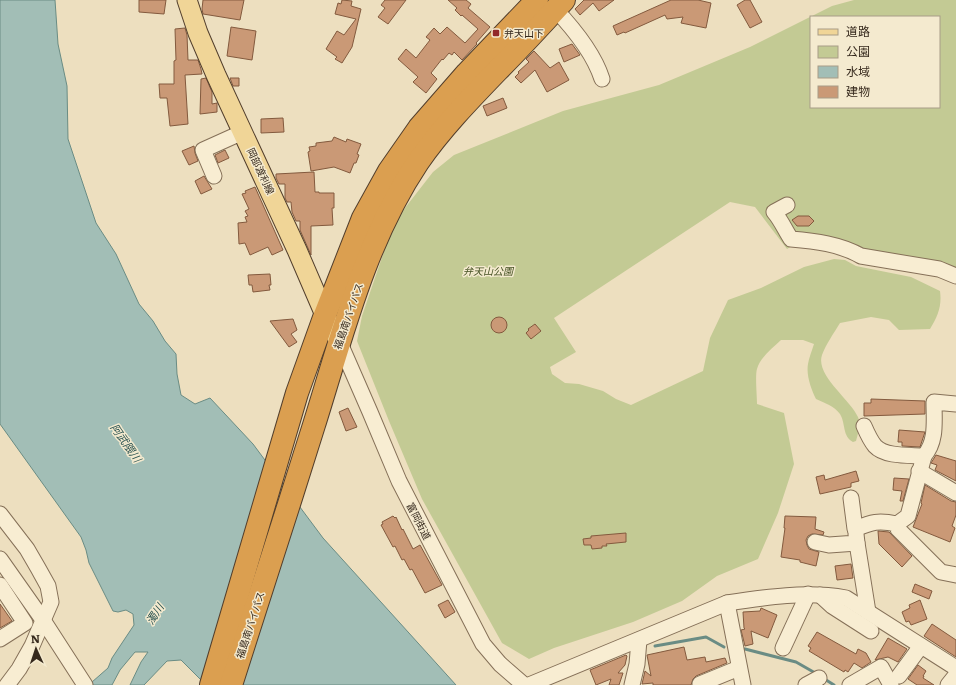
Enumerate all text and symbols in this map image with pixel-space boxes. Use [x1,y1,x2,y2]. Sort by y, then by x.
legend [810,16,940,108]
text: 道路 [846,22,870,40]
place label: 弁天山下 [504,25,544,40]
marker: 弁天山下 [491,28,501,38]
text: 公園 [846,42,870,60]
text: 水域 [846,62,870,80]
text: 建物 [846,82,870,100]
street label: 岡部渡利線 [244,145,279,197]
park label: 弁天山公園 [463,263,515,278]
street label: 福島南バイパス [329,280,366,351]
water label: 阿武隈川 [108,420,147,466]
street label: 富岡街道 [404,500,435,542]
street label: 福島南バイパス [232,589,267,660]
water label: 濁川 [141,599,167,627]
north arrow [16,629,56,669]
text: N [30,630,40,646]

